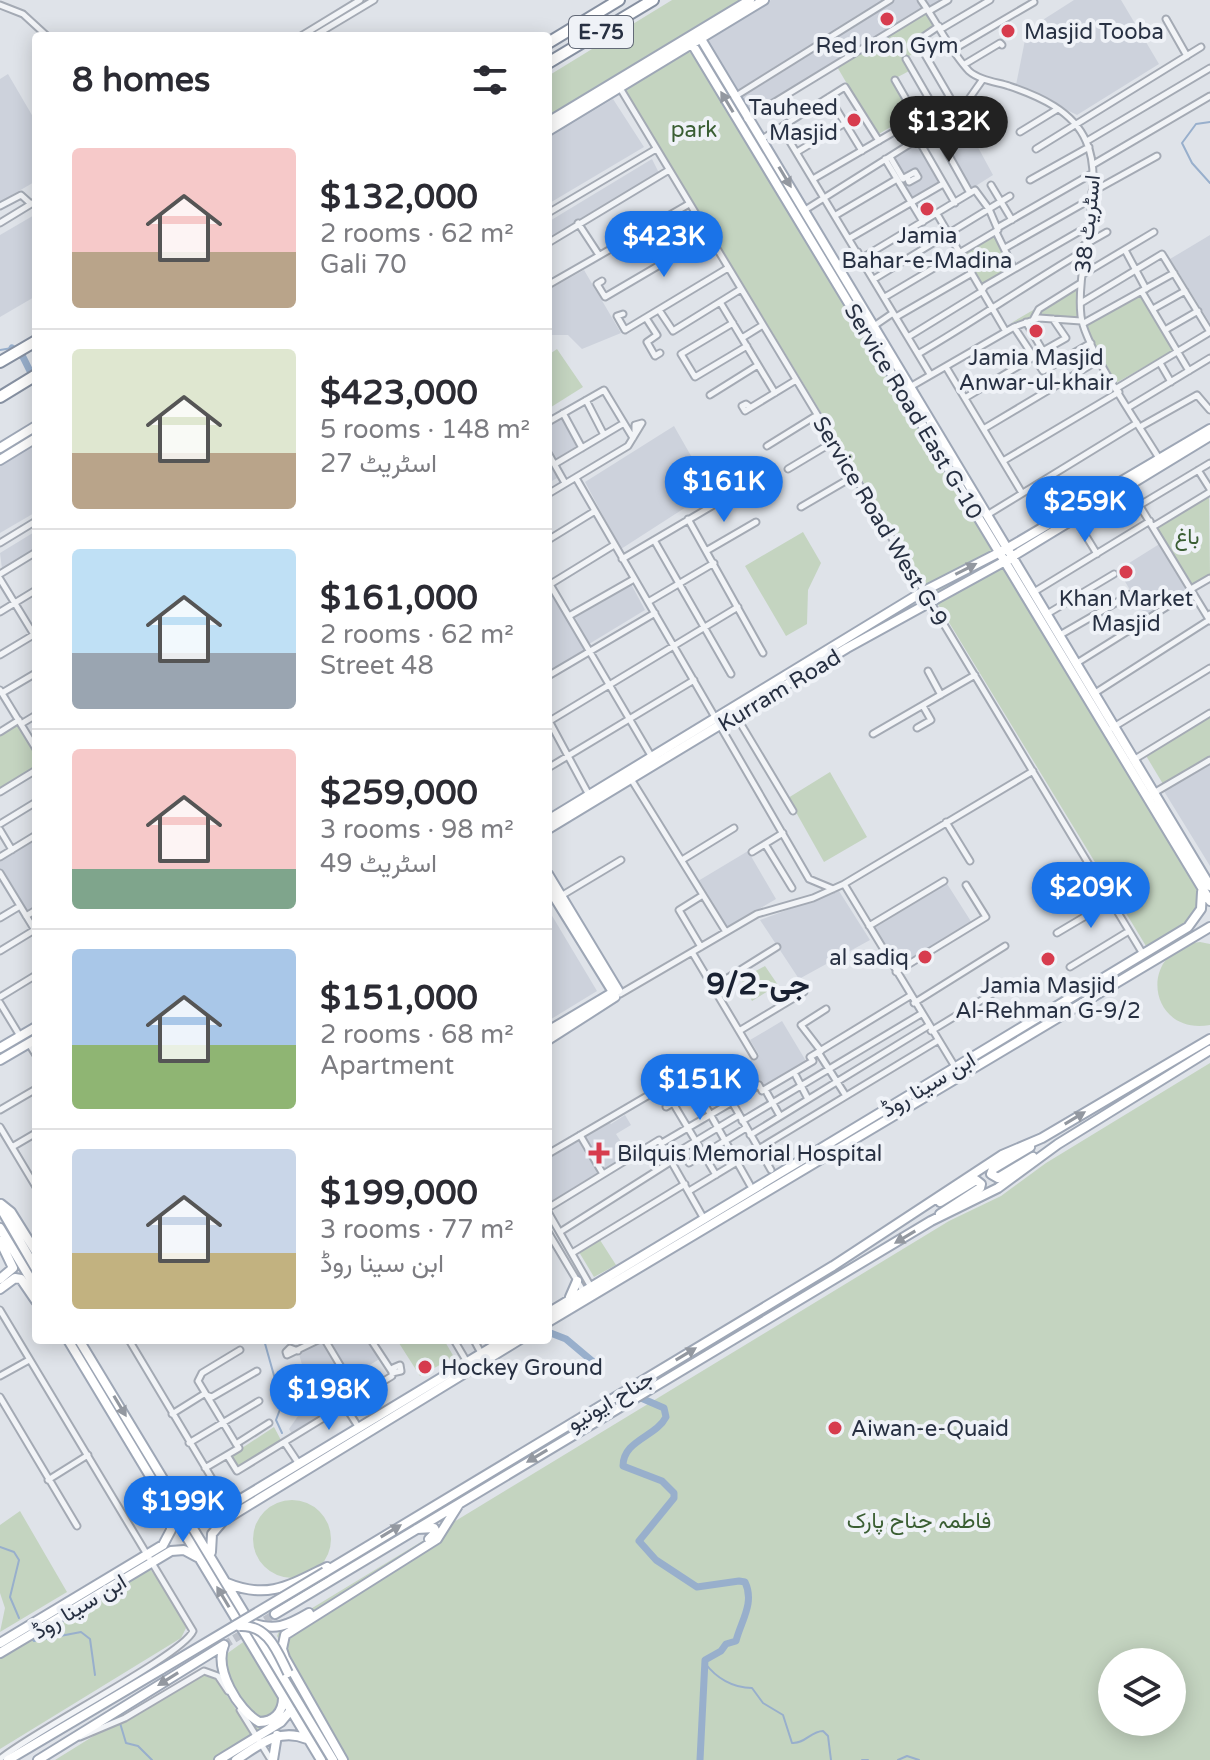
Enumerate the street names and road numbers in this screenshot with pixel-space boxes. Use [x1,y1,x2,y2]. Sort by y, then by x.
road number: E-75 [569,16,633,48]
street label: اسٹریٹ 38 [1070,174,1106,275]
street label: Service Road East G-10 [839,299,988,524]
street label: Service Road West G-9 [807,412,953,631]
street label: Kurram Road [713,644,846,738]
street label: ابن سینا روڈ [877,1047,980,1123]
street label: جناح ایونیو [562,1365,659,1438]
street label: ابن سینا روڈ [28,1569,131,1645]

